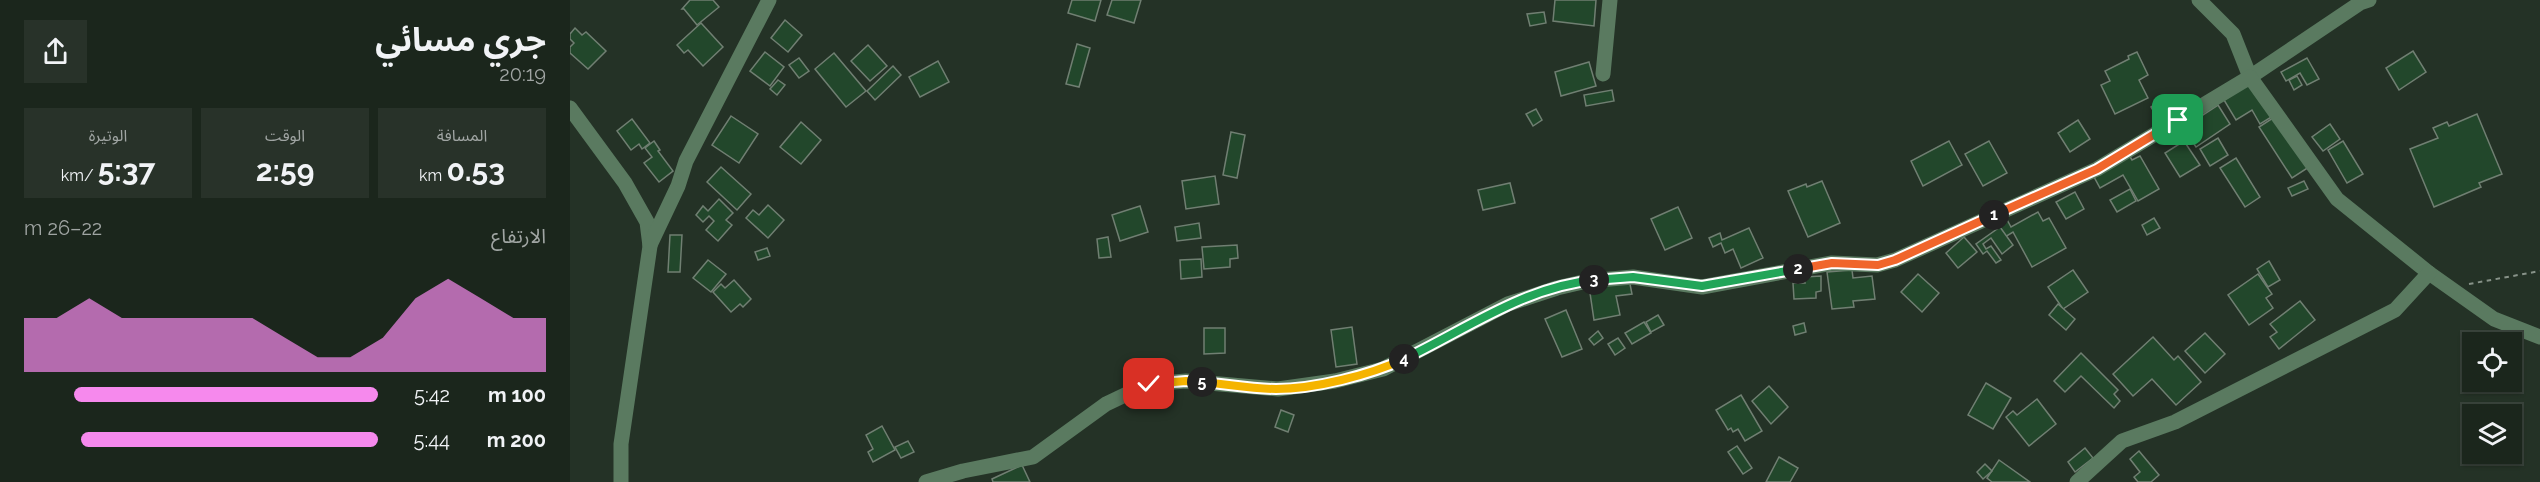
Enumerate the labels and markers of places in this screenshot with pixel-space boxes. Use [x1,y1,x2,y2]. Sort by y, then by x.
pin [2152,94,2203,145]
pin: 1 [1979,200,2009,230]
pin: 2 [1783,254,1813,284]
pin: 3 [1579,265,1609,295]
pin: 4 [1389,344,1419,374]
pin [1123,358,1174,409]
pin: 5 [1187,367,1217,397]

